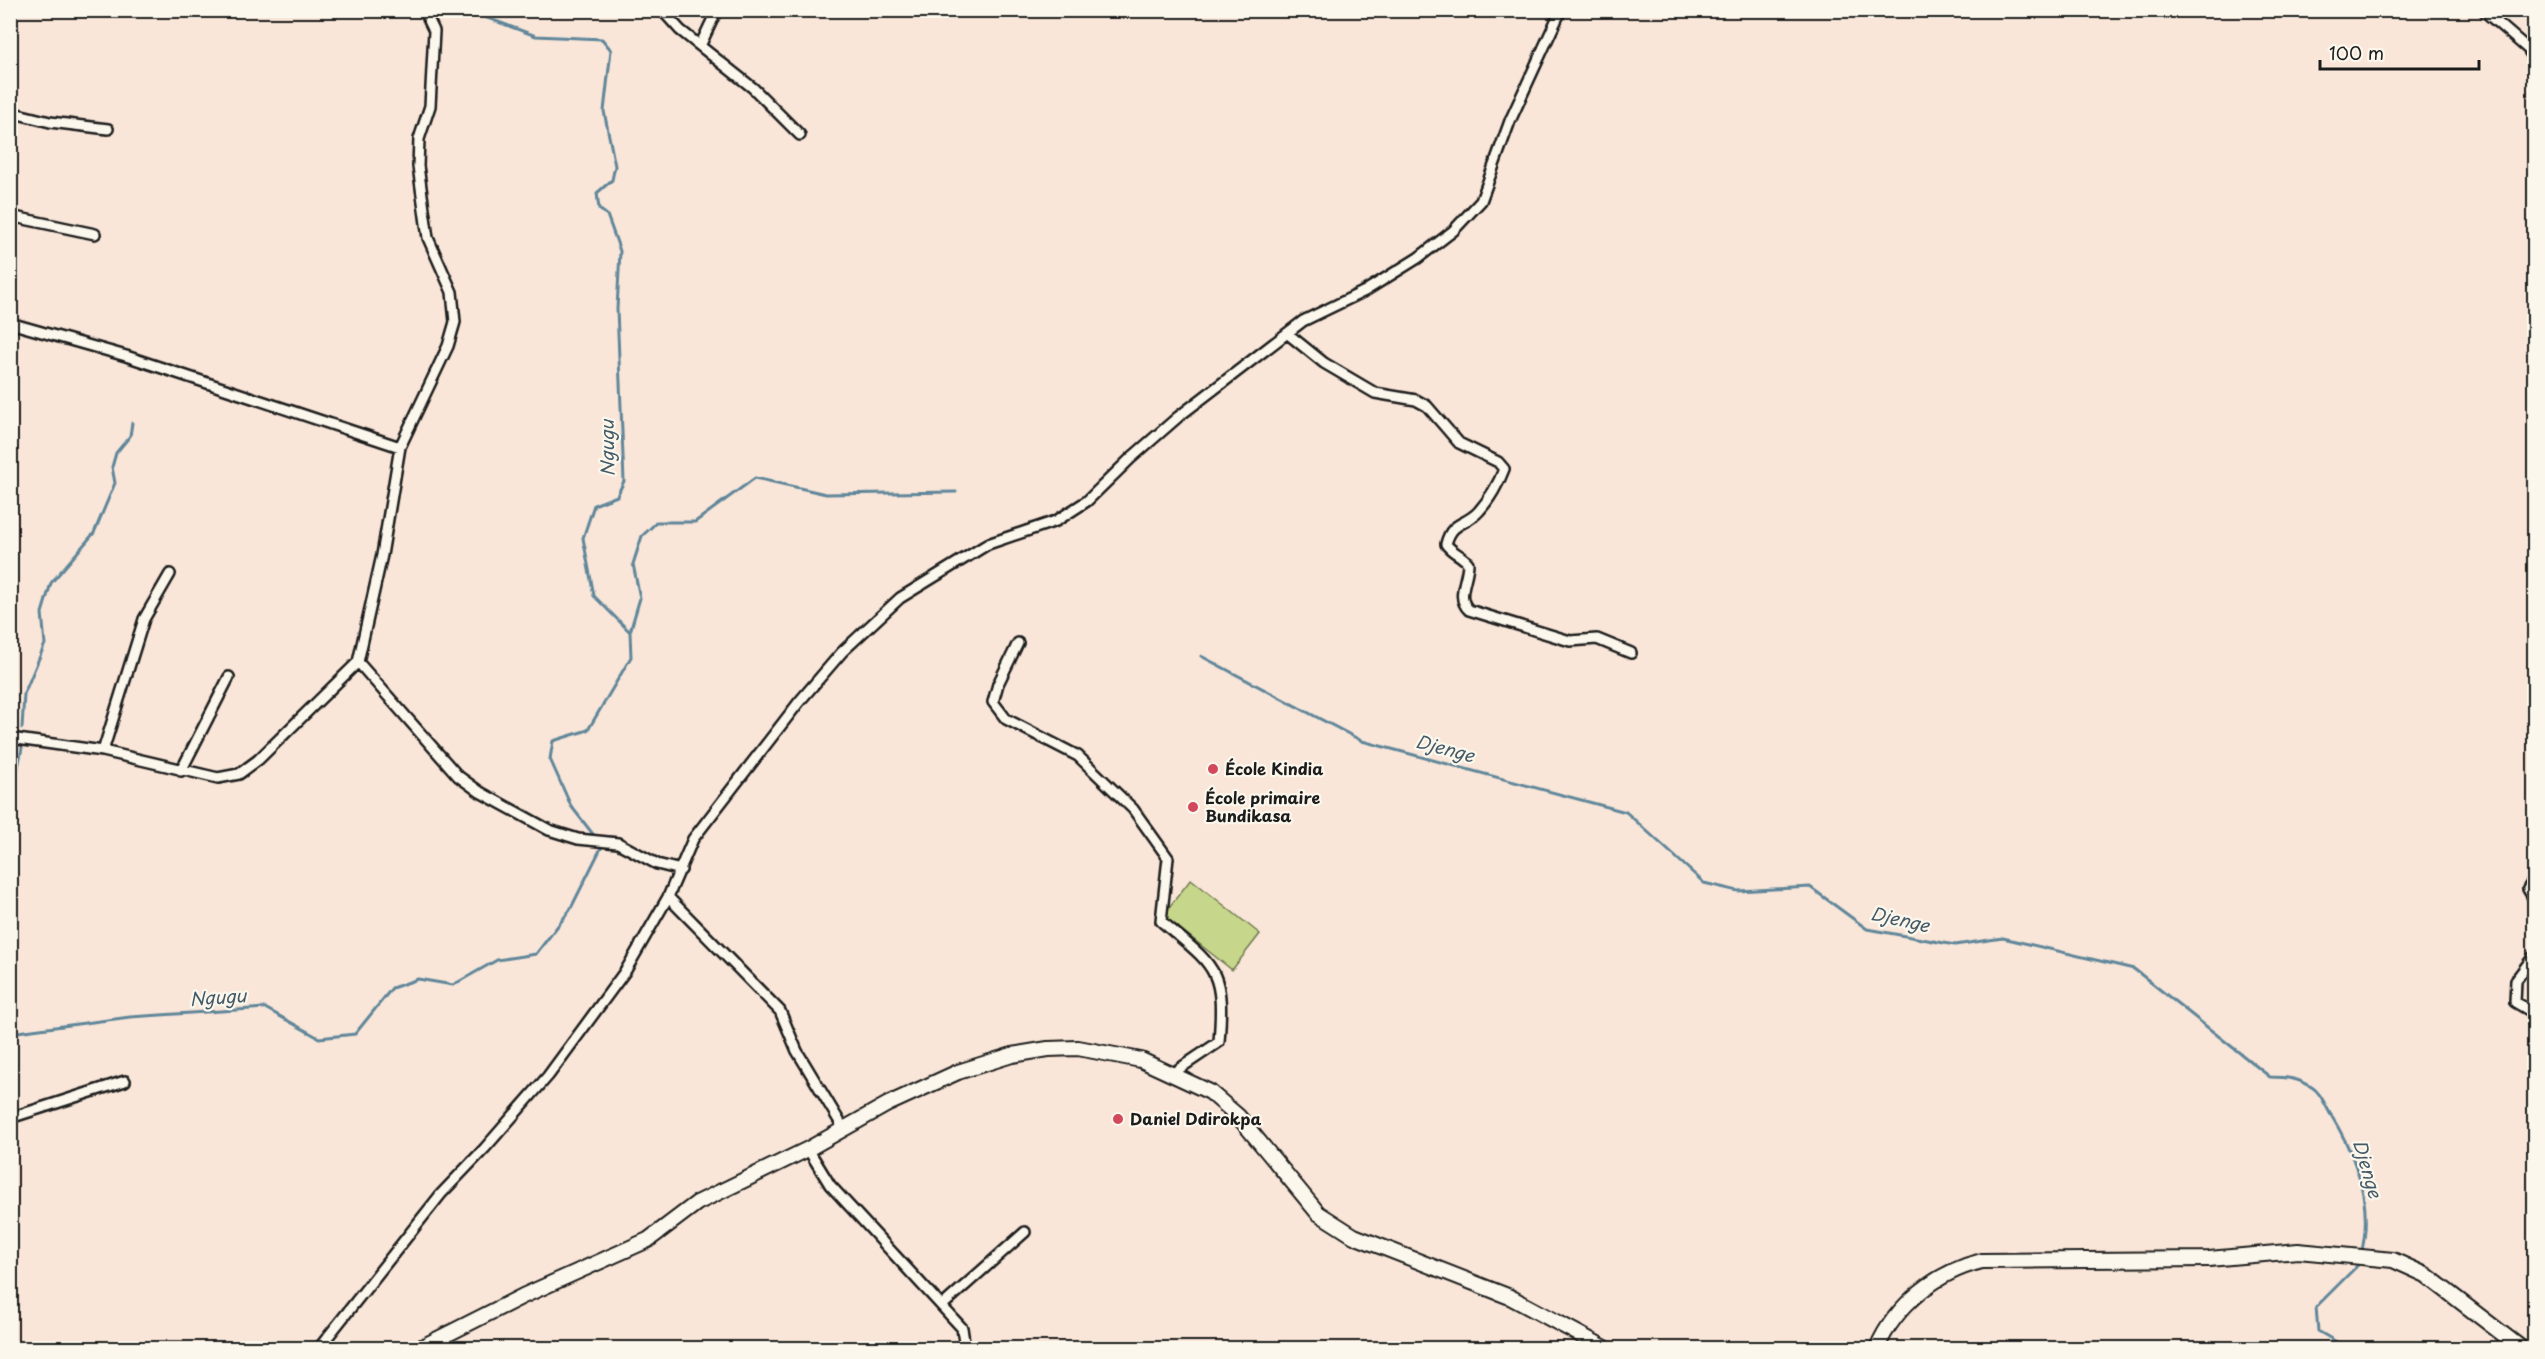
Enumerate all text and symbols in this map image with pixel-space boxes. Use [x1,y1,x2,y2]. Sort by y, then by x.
scale bar [2320,33,2479,71]
text: 100 m [2329,39,2384,66]
water label: Ngugu [592,418,620,477]
water label: Djenge [1413,727,1479,769]
place label: École Kindia [1225,756,1323,780]
marker: École Kindia [1206,762,1220,776]
place label: École primaire Bundikasa [1205,785,1321,827]
marker: École primaire Bundikasa [1186,800,1200,814]
water label: Djenge [1868,899,1933,939]
water label: Ngugu [189,981,248,1012]
place label: Daniel Ddirokpa [1130,1106,1262,1130]
marker: Daniel Ddirokpa [1111,1112,1125,1126]
water label: Djenge [2347,1136,2390,1202]

